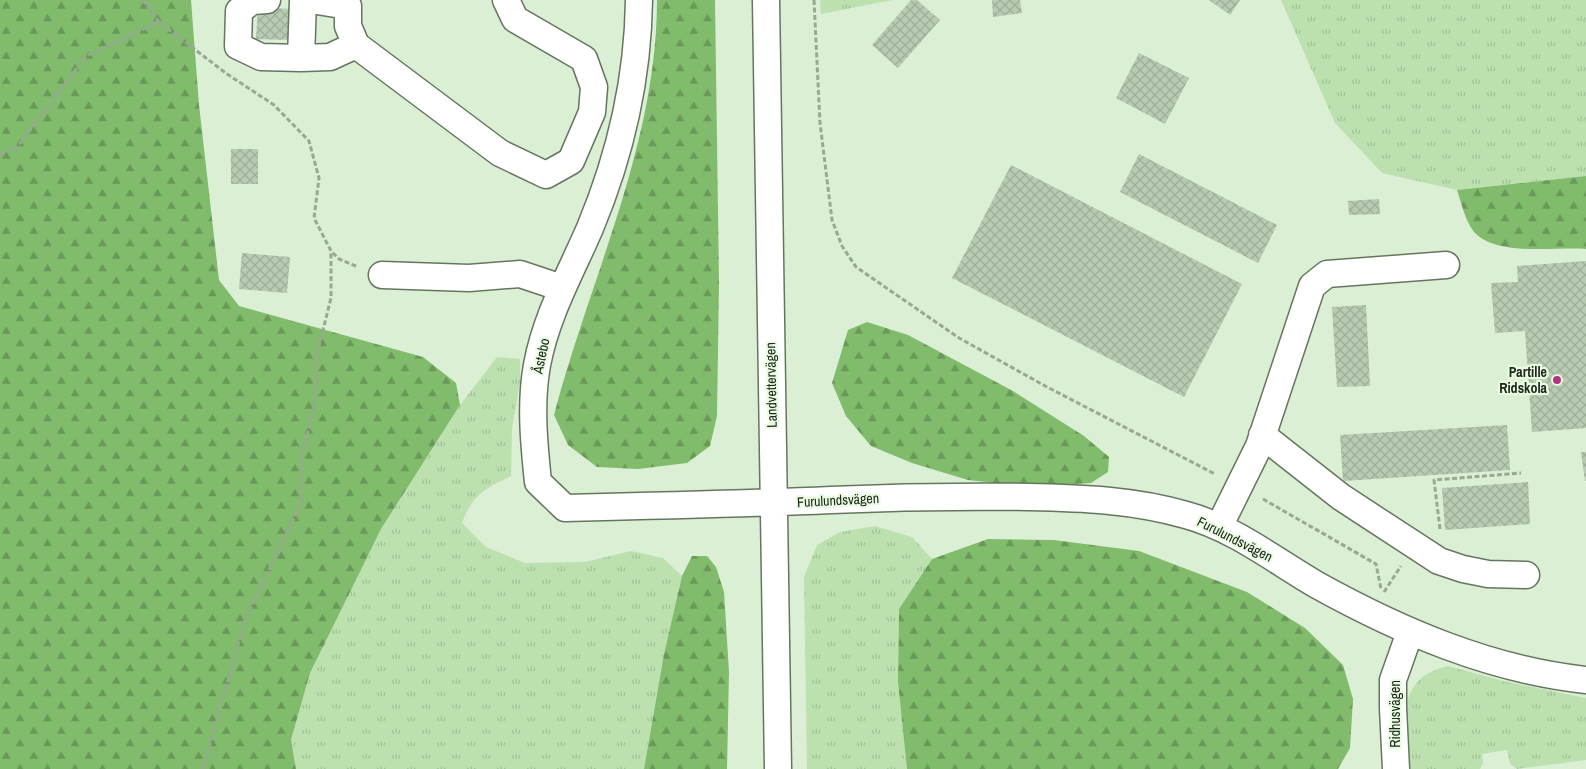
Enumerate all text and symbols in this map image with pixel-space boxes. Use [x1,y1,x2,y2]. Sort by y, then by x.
street label: Åstebo [528,337,554,376]
street label: Landvettervägen [761,342,781,428]
place label: Partille Ridskola [1499,363,1548,397]
marker: Partille Ridskola [1551,374,1563,386]
street label: Furulundsvägen [796,489,880,511]
street label: Furulundsvägen [1194,512,1276,566]
street label: Ridhusvägen [1386,680,1404,748]

